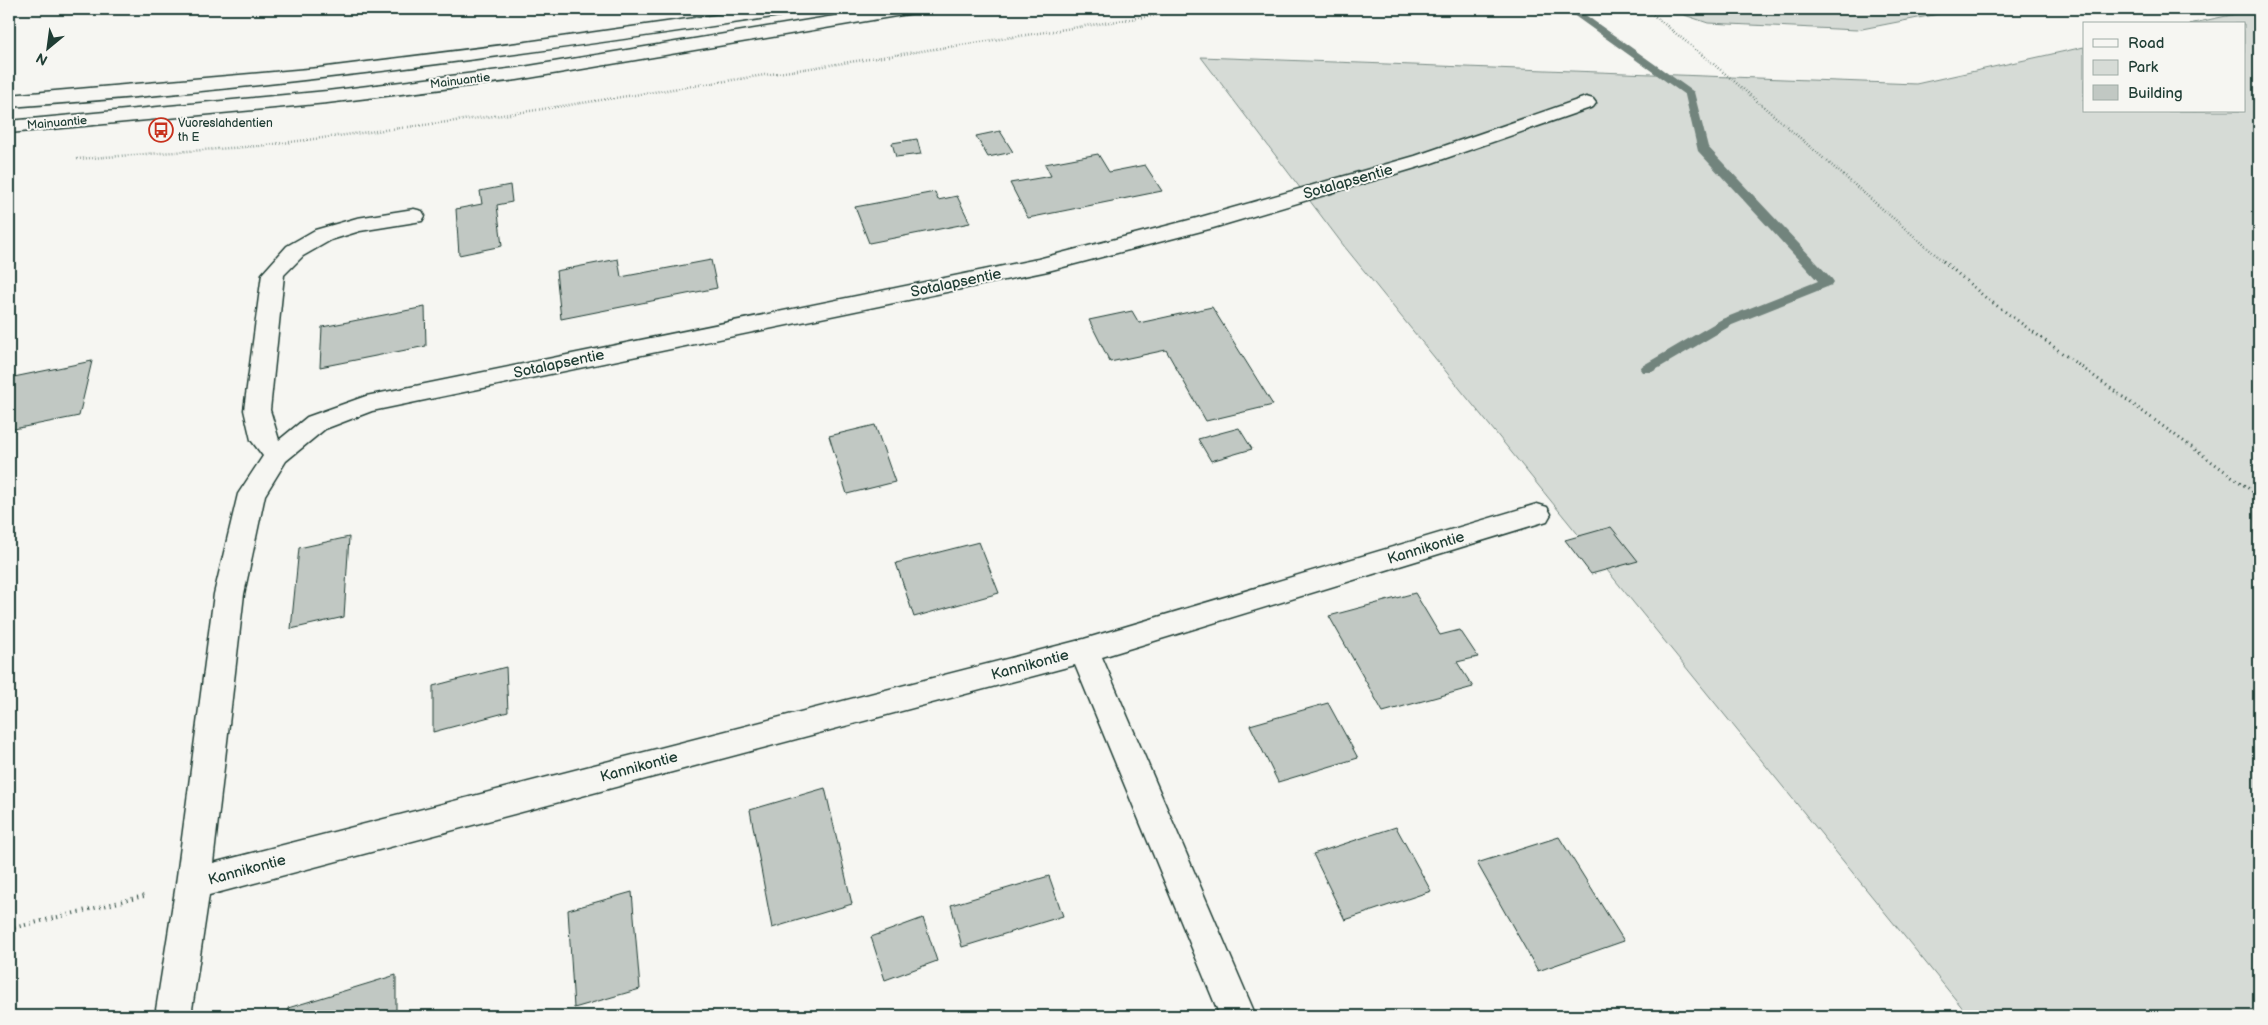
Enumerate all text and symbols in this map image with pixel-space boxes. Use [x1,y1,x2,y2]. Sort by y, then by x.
north arrow [22,22,72,72]
legend [2083,22,2246,112]
text: Road [2128,34,2164,53]
text: N [33,49,51,69]
text: Park [2128,58,2159,77]
street label: Mainuantie [429,70,491,92]
text: Building [2128,84,2183,103]
street label: Mainuantie [26,113,88,133]
place label: Vuoreslahdentien th E [178,116,273,145]
bus stop icon: Vuoreslahdentien th E [148,117,174,143]
street label: Sotalapsentie [1301,160,1395,204]
street label: Sotalapsentie [909,264,1003,302]
street label: Sotalapsentie [512,345,606,383]
street label: Kannikontie [1385,527,1467,569]
street label: Kannikontie [989,646,1071,684]
street label: Kannikontie [598,748,680,786]
street label: Kannikontie [206,851,288,889]

